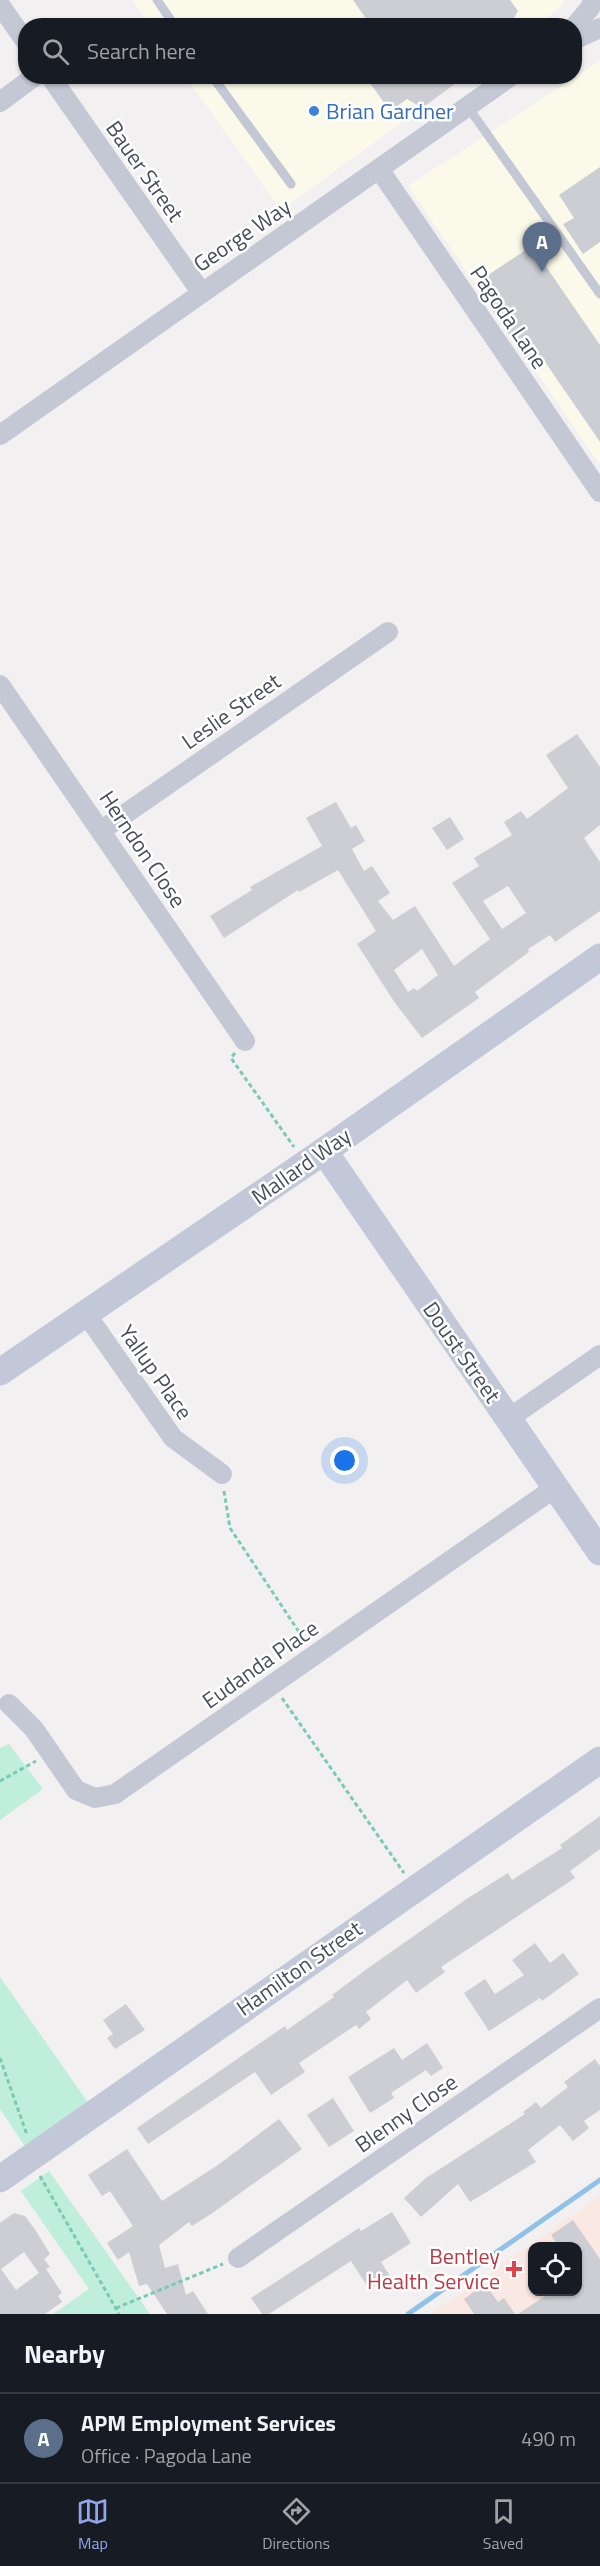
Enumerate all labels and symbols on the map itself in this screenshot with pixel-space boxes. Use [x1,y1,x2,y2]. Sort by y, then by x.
place label: Brian Gardner [326,94,454,128]
marker: Brian Gardner [307,104,321,118]
street label: Bauer Street [98,114,193,229]
street label: George Way [186,189,298,280]
pin: A [522,222,562,272]
street label: Pagoda Lane [462,258,556,376]
street label: Leslie Street [174,664,288,758]
street label: Herndon Close [91,783,195,915]
street label: Mallard Way [244,1119,358,1213]
street label: Doust Street [415,1294,510,1410]
street label: Yallup Place [111,1317,201,1427]
your location [330,1446,359,1475]
street label: Eudanda Place [195,1611,325,1717]
street label: Hamilton Street [229,1912,369,2024]
street label: Blenny Close [348,2065,464,2161]
place label: Bentley Health Service [367,2239,500,2298]
marker: Bentley Health Service [505,2260,523,2278]

